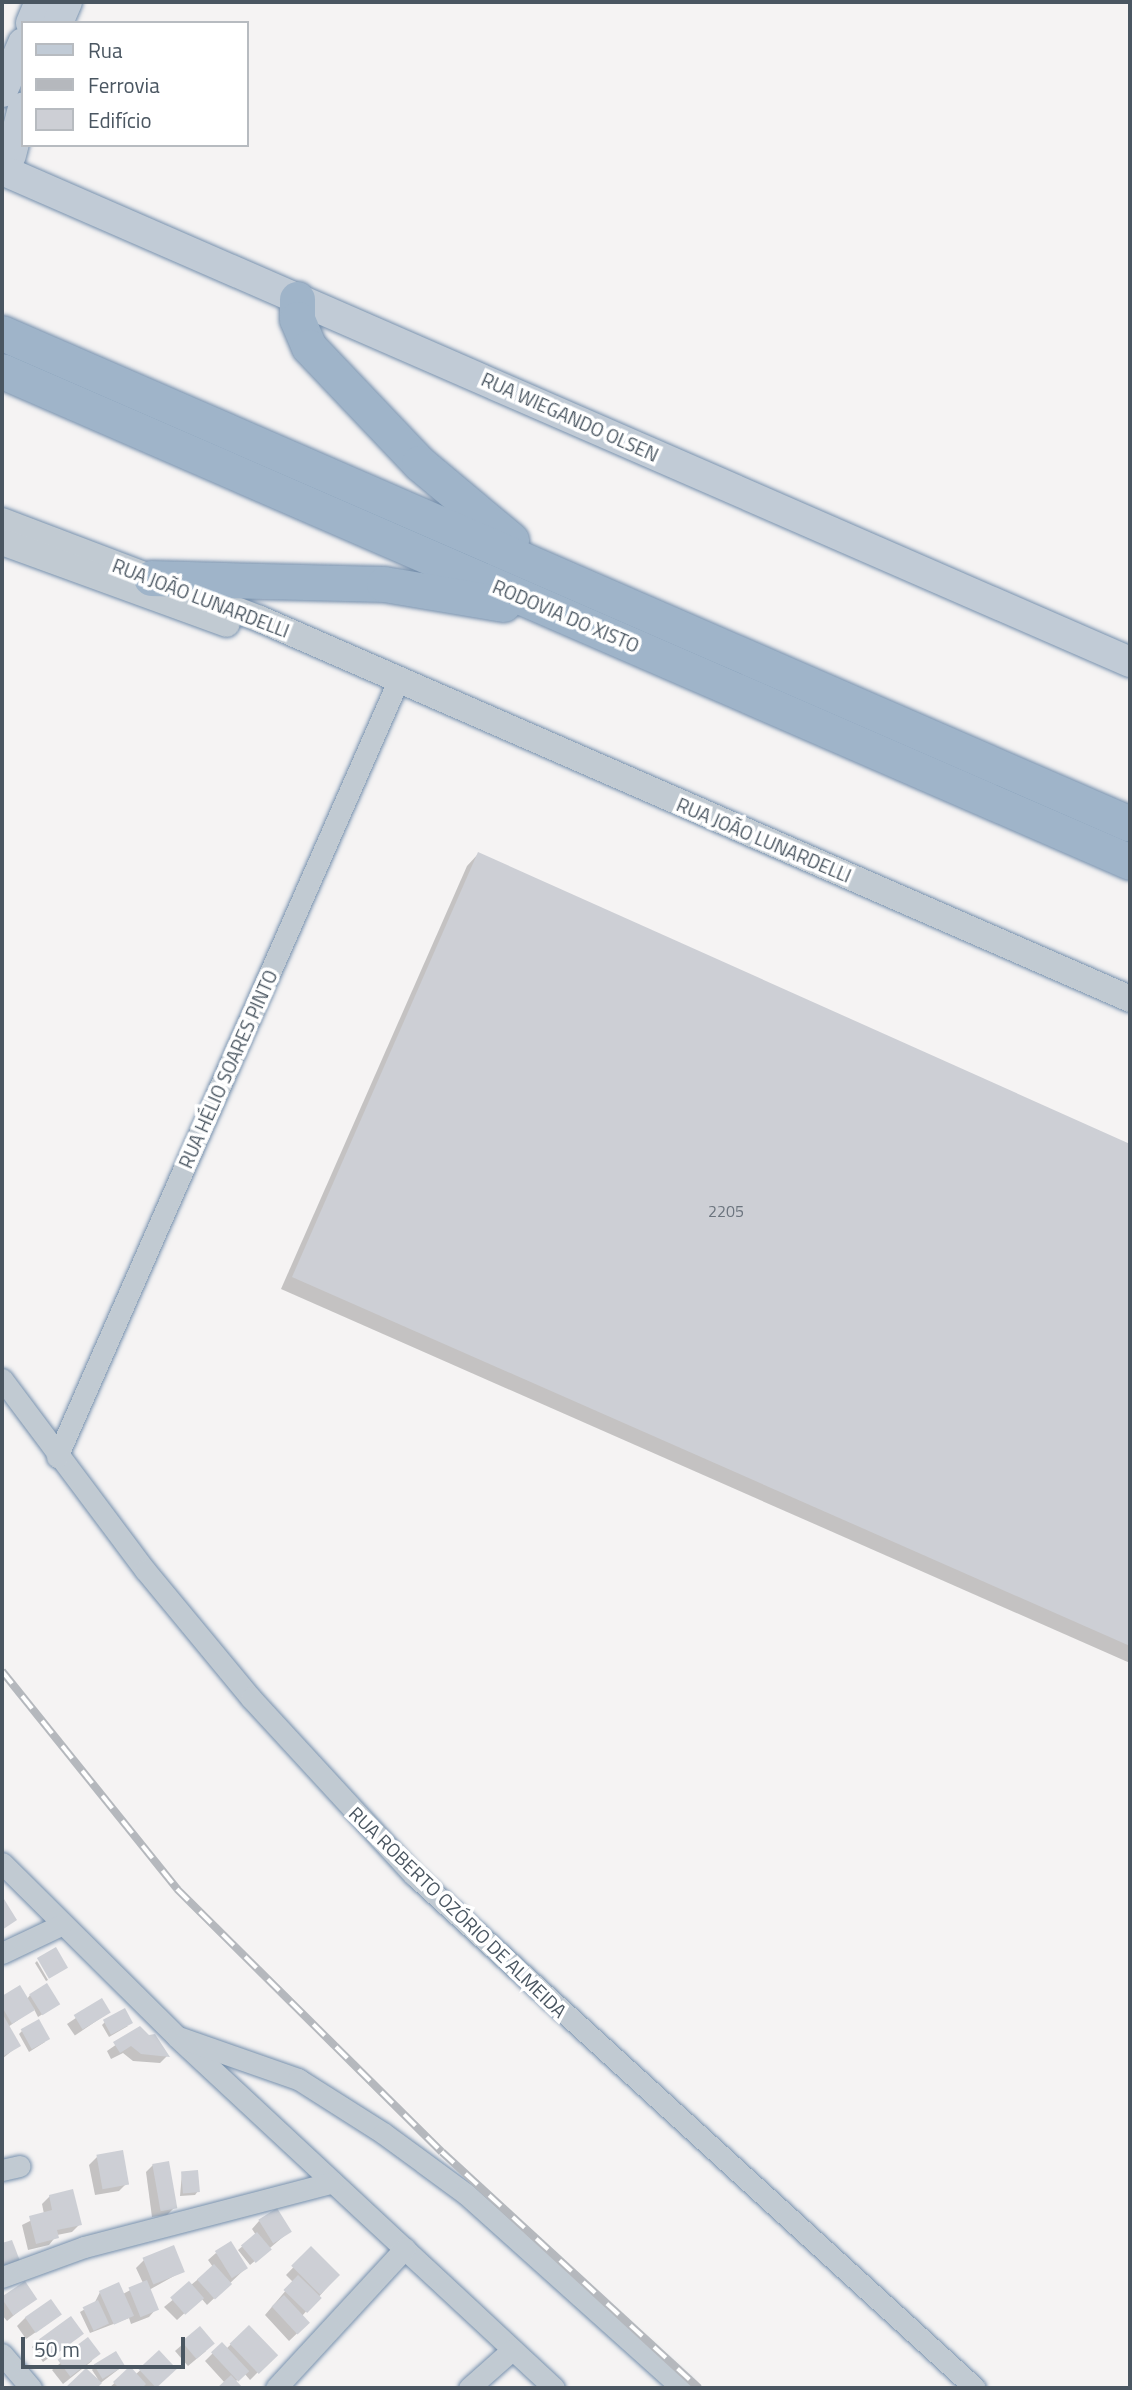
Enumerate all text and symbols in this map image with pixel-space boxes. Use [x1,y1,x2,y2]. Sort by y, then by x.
legend [21,21,248,147]
text: Rua [88,34,123,66]
text: Ferrovia [88,69,160,101]
text: Edifício [88,104,152,136]
street label: RUA WIEGANDO OLSEN [478,368,662,466]
street label: RUA JOÃO LUNARDELLI [109,554,293,642]
street label: RODOVIA DO XISTO [489,575,643,657]
street label: RUA JOÃO LUNARDELLI [673,793,855,887]
street label: RUA HÉLIO SOARES PINTO [174,966,282,1172]
house number: 2205 [708,1201,744,1221]
street label: RUA ROBERTO OZÓRIO DE ALMEIDA [344,1802,572,2022]
scale bar [24,2324,189,2368]
text: 50 m [34,2333,80,2365]

